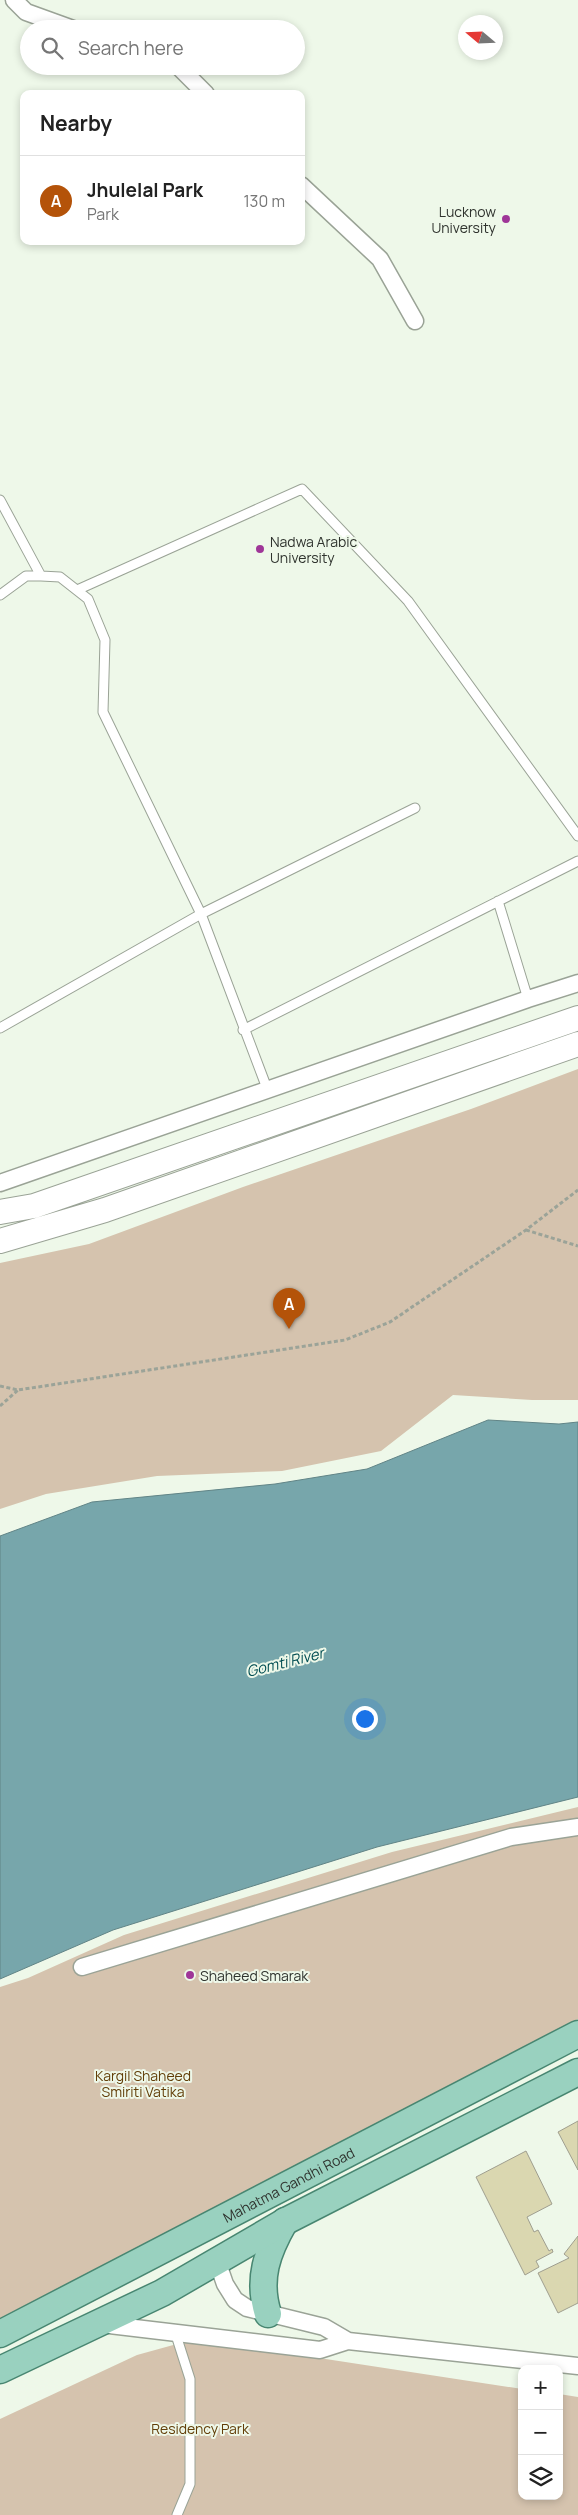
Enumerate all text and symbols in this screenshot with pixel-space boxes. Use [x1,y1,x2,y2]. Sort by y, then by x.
north arrow [458,15,503,60]
search box [20,20,305,75]
icon: search [38,34,66,62]
text: Search here [78,35,184,61]
text: Nearby [40,109,112,137]
text: Jhulelal Park [87,177,203,203]
text: A [51,190,61,212]
text: 130 m [243,190,285,212]
place label: Lucknow University [431,202,497,237]
text: Park [87,203,119,225]
marker: Lucknow University [500,213,512,225]
place label: Nadwa Arabic University [270,532,358,567]
marker: Nadwa Arabic University [254,543,266,555]
pin: A [273,1288,305,1329]
water label: Gomti River [244,1642,328,1682]
your location [352,1706,378,1732]
place label: Shaheed Smarak [200,1966,309,1985]
marker: Shaheed Smarak [184,1969,196,1981]
park label: Kargil Shaheed Smiriti Vatika [95,2066,191,2101]
street label: Mahatma Gandhi Road [219,2142,357,2226]
map controls [518,2365,563,2500]
button: + [518,2365,563,2410]
button: − [518,2410,563,2455]
park label: Residency Park [151,2419,250,2438]
button: layers [518,2455,563,2500]

